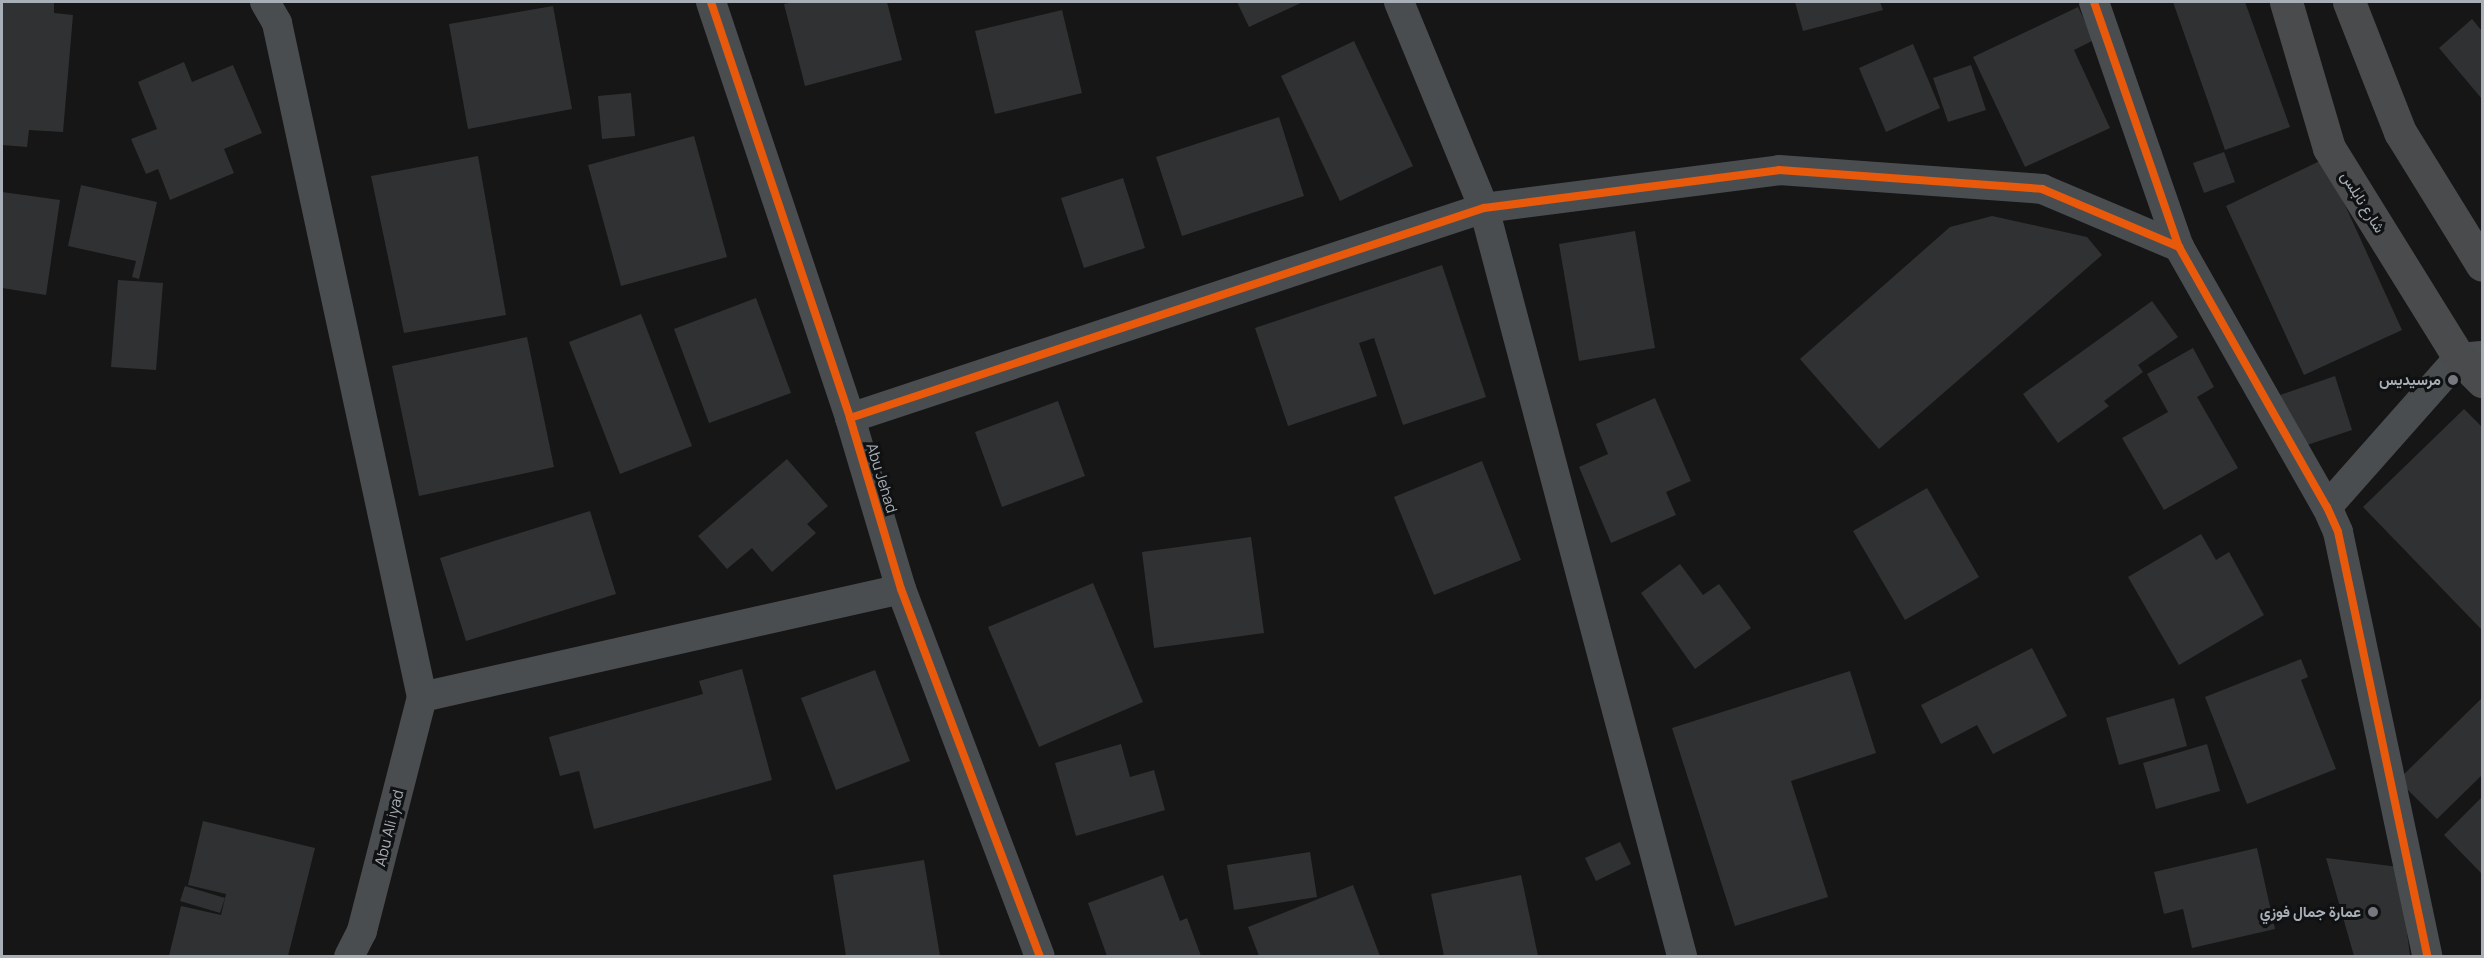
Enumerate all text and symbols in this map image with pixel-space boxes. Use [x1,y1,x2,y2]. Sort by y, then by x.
street label: شارع نابلس [2337,168,2389,236]
place label: مرسيديس [2379,371,2441,389]
marker: مرسيديس [2446,373,2460,387]
street label: Abu Jehad [863,441,901,515]
street label: Abu Ali iyad [371,788,407,868]
place label: عمارة جمال فوزي [2260,903,2361,921]
marker: عمارة جمال فوزي [2366,905,2380,919]

